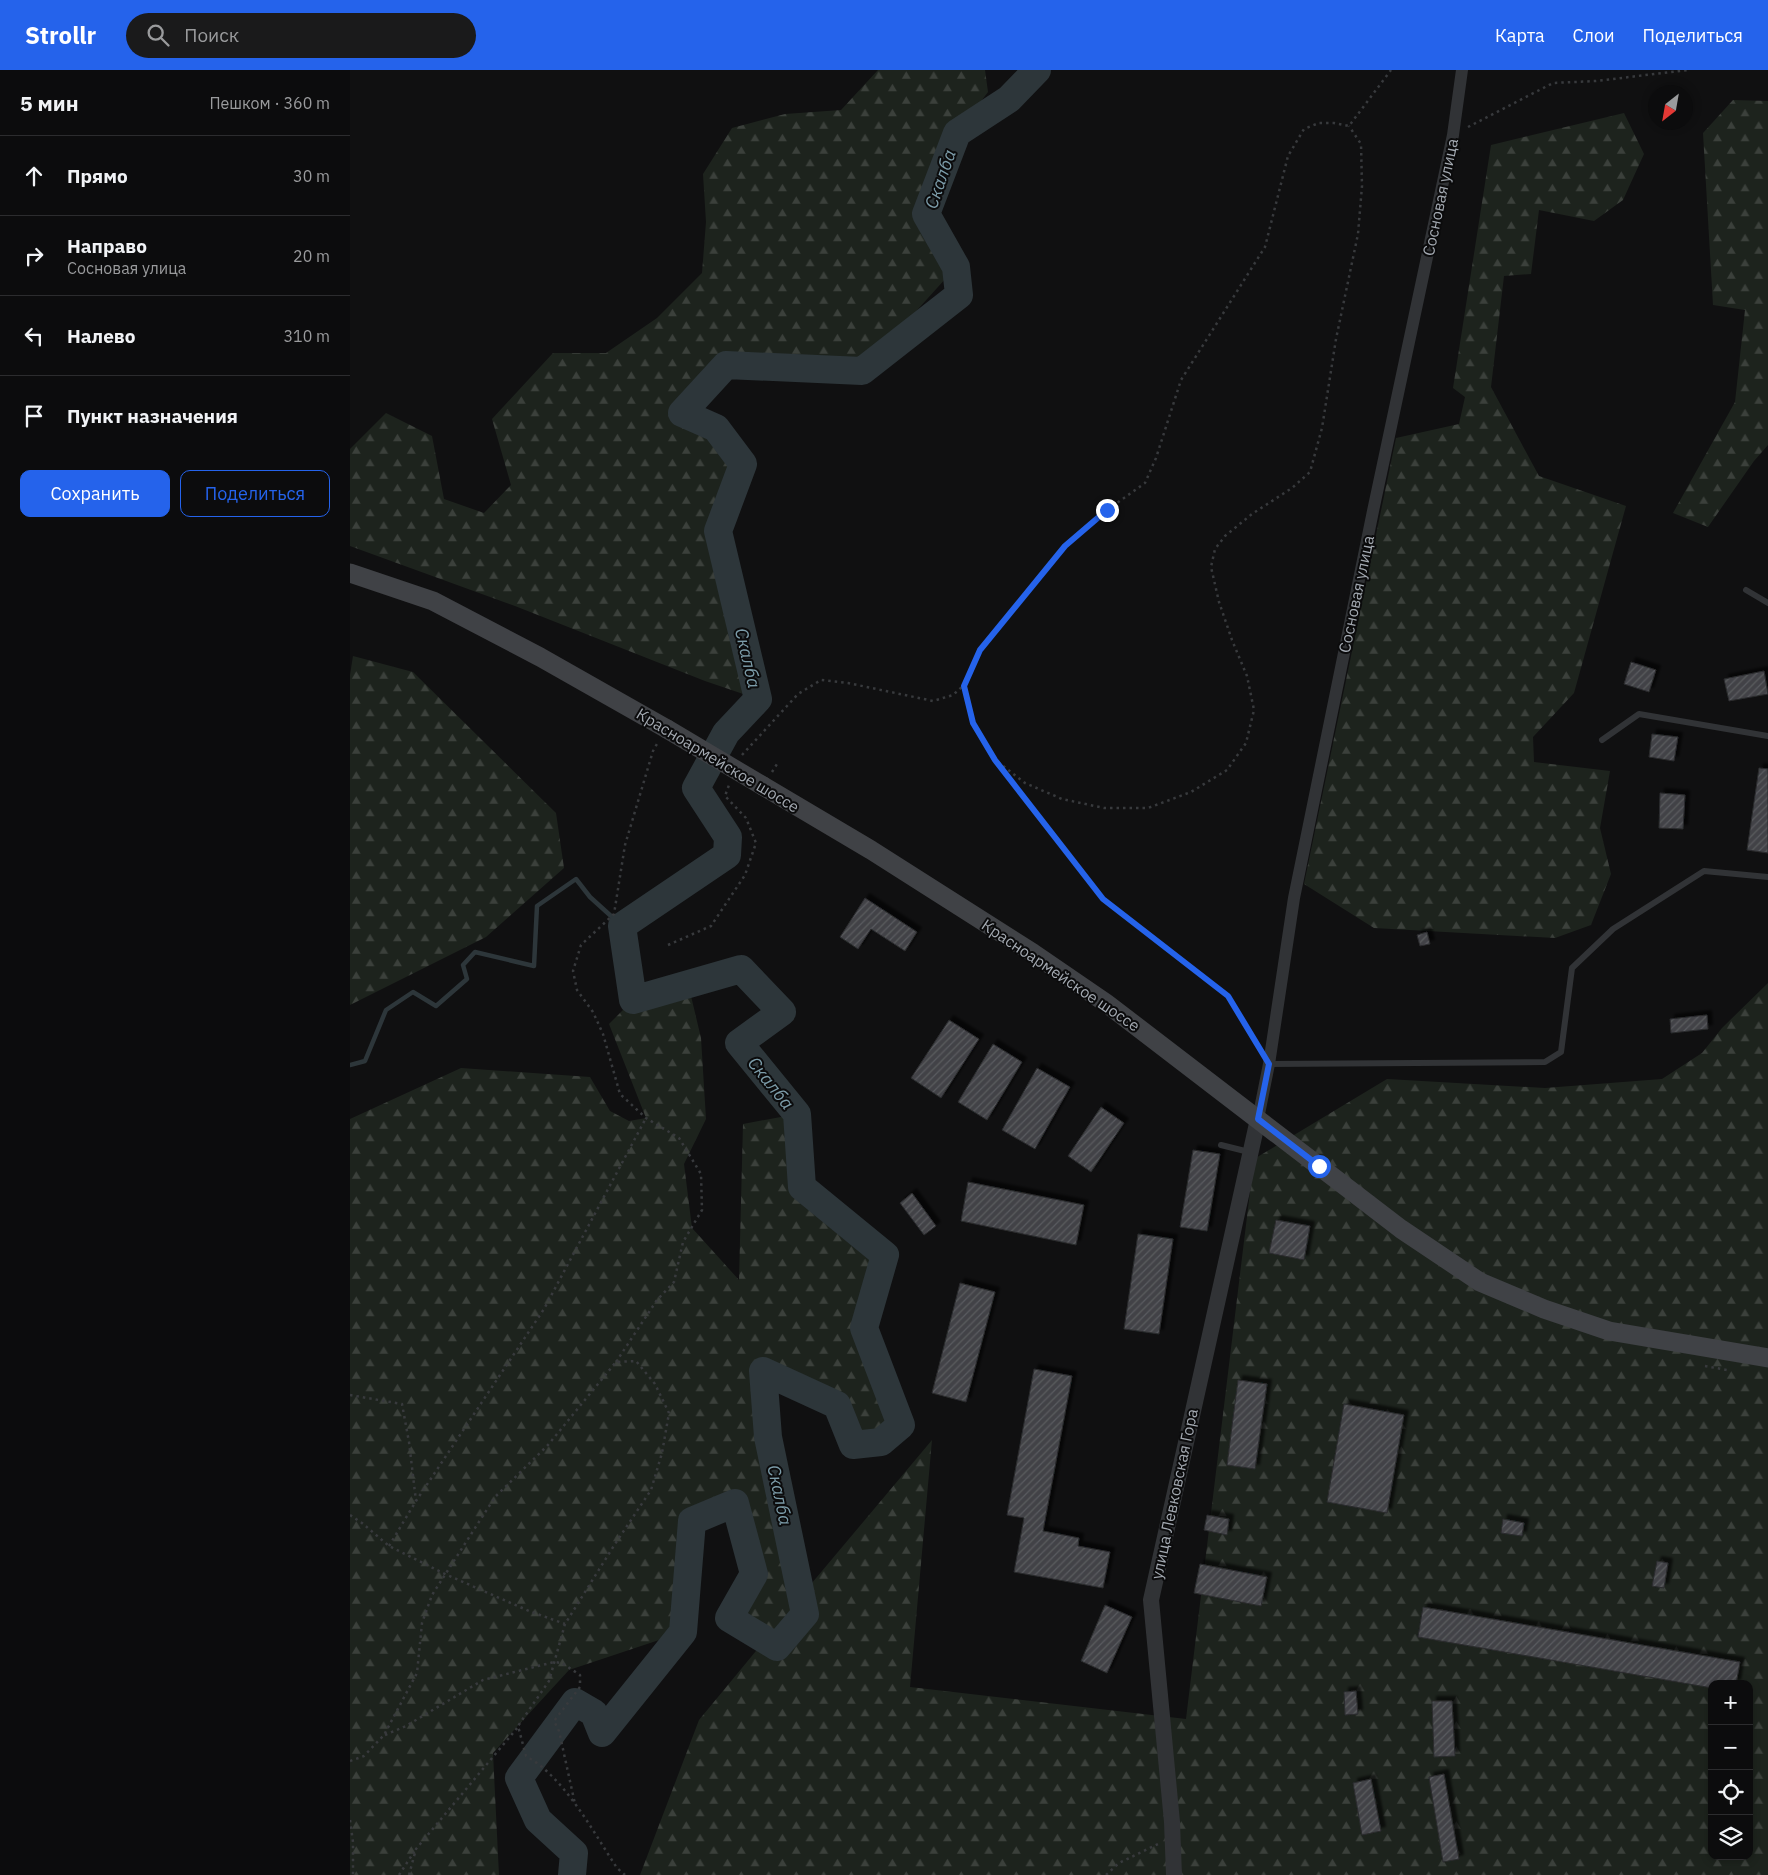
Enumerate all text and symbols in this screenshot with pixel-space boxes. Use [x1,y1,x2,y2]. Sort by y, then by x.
search box [126,13,476,58]
text: Strollr [25,19,96,51]
icon: search [144,21,172,49]
text: Поиск [184,23,239,47]
text: Карта [1495,24,1545,47]
text: Слои [1573,24,1615,47]
text: Поделиться [1643,24,1743,47]
north arrow [1648,85,1693,130]
text: 5 мин [20,89,79,117]
text: Пешком · 360 m [209,93,330,113]
street label: Сосновая улица [1418,136,1462,257]
water label: Скалба [919,146,961,212]
icon: ahead [20,162,48,190]
text: Прямо [67,164,128,188]
text: 30 m [293,166,330,186]
text: Направо [67,234,147,258]
icon: right [20,242,48,270]
text: 20 m [293,246,330,266]
text: Сосновая улица [67,258,186,278]
icon: left [20,322,48,350]
text: Налево [67,324,136,348]
text: 310 m [283,326,330,346]
icon: arrive [20,402,48,430]
text: Пункт назначения [67,404,238,428]
button: Сохранить [20,470,170,517]
button: Поделиться [180,470,330,517]
route end [1096,499,1119,522]
street label: Сосновая улица [1334,533,1378,654]
water label: Скалба [730,626,766,690]
street label: Красноармейское шоссе [633,703,803,817]
street label: Красноармейское шоссе [978,915,1144,1036]
water label: Скалба [743,1052,799,1114]
route start [1308,1155,1331,1178]
street label: улица Левковская Гора [1146,1406,1202,1581]
water label: Скалба [762,1463,798,1527]
map controls [1708,1680,1753,1860]
button: + [1708,1680,1753,1725]
button: − [1708,1725,1753,1770]
button: locate [1708,1770,1753,1815]
button: layers [1708,1815,1753,1860]

